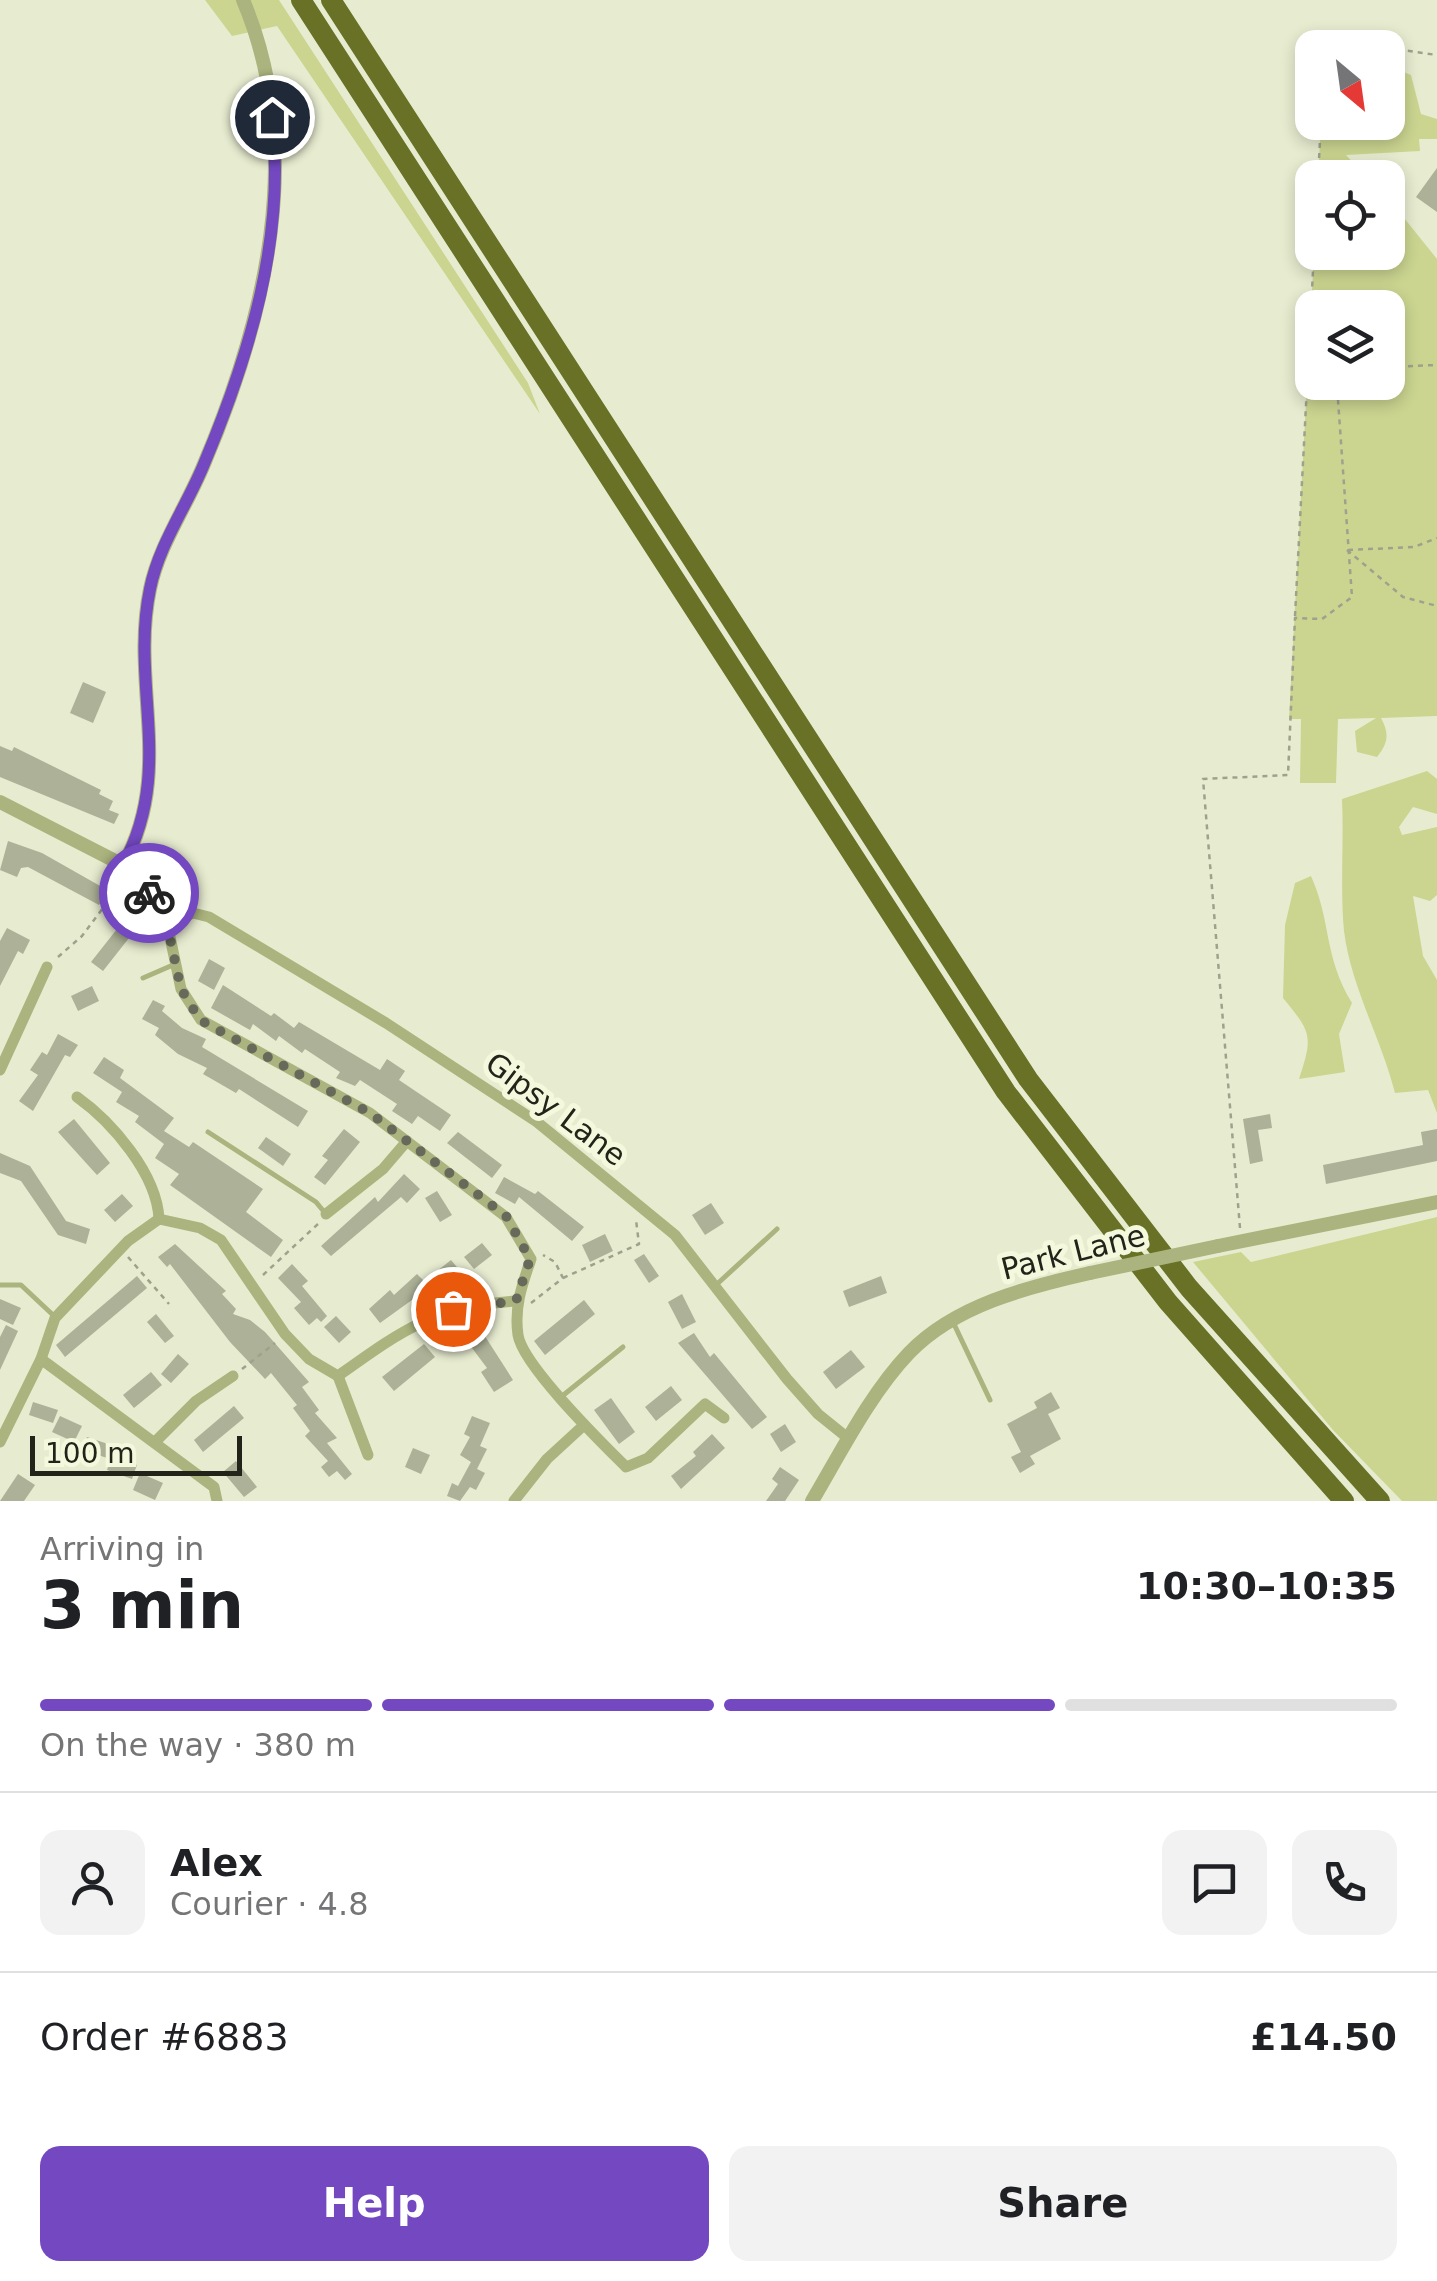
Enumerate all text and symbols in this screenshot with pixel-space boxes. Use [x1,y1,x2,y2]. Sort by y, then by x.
north arrow [1295,30,1405,140]
map controls [1295,30,1405,400]
pin [230,75,315,160]
icon: home [245,90,300,145]
button: locate [1295,160,1405,270]
button: layers [1295,290,1405,400]
courier [99,843,199,943]
icon: bike [122,866,177,921]
street label: Gipsy Lane [479,1045,633,1173]
street label: Park Lane [997,1217,1149,1287]
pin [411,1267,496,1352]
icon: bag [426,1282,481,1337]
scale bar [30,1431,242,1476]
text: 100 m [45,1437,135,1470]
text: Arriving in [40,1530,204,1568]
text: 10:30–10:35 [1136,1564,1397,1608]
text: 3 min [40,1568,244,1643]
text: On the way · 380 m [40,1726,356,1764]
button: person [40,1830,145,1935]
button: chat [1162,1830,1267,1935]
button: phone [1292,1830,1397,1935]
text: Alex [170,1841,263,1885]
text: Courier · 4.8 [170,1885,369,1923]
text: Order #6883 [40,2015,289,2059]
text: £14.50 [1250,2015,1397,2059]
button: Help [40,2146,709,2261]
button: Share [729,2146,1397,2261]

